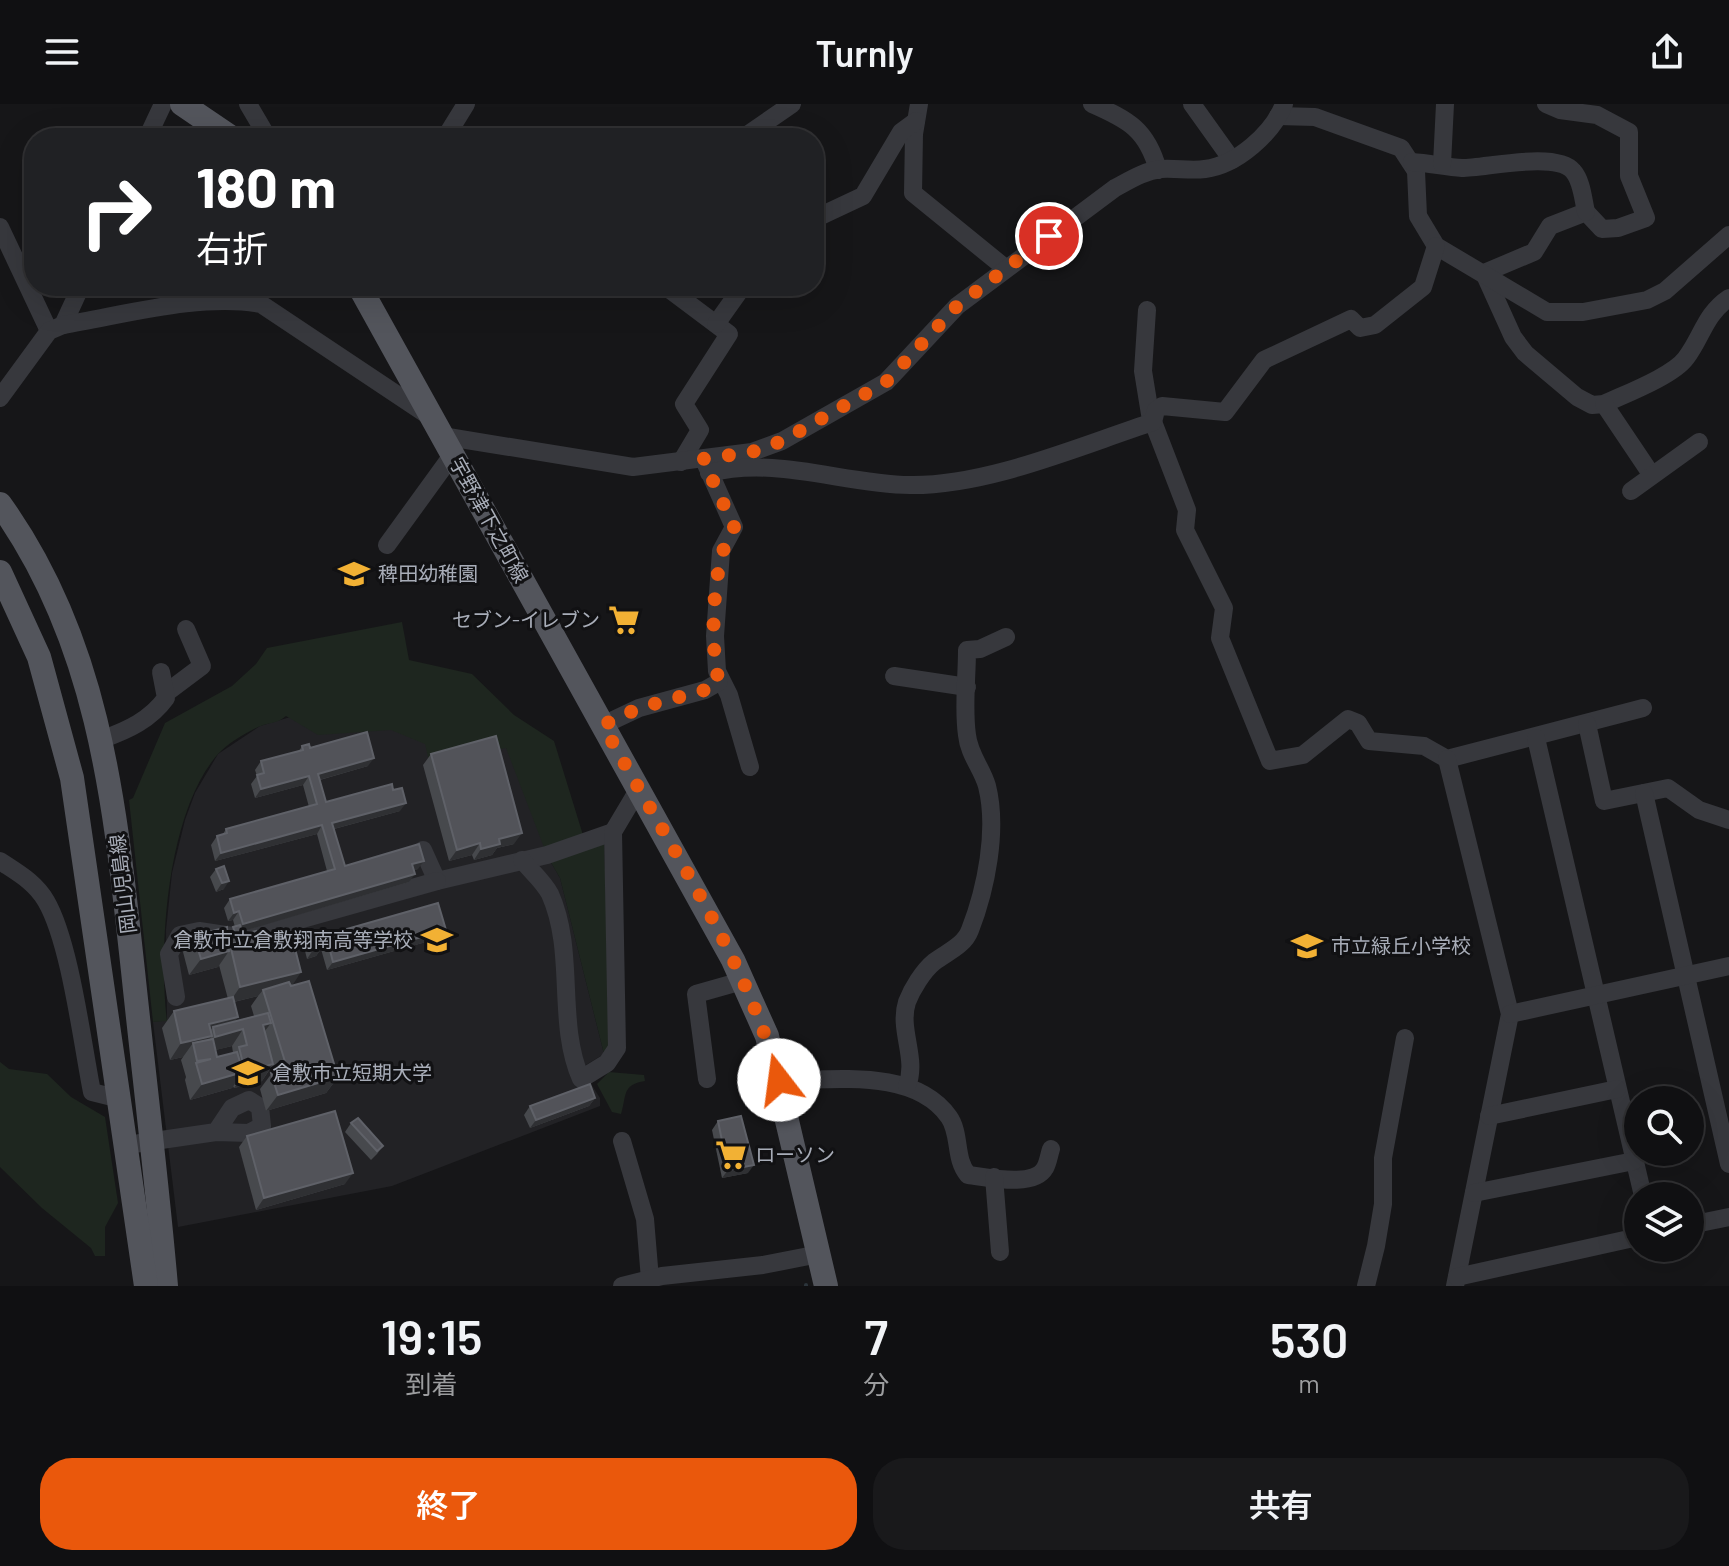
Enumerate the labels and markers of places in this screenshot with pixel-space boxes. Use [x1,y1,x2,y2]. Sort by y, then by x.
pin [1015,202,1083,270]
school or university icon: 稗田幼稚園 [337,557,371,591]
place label: 稗田幼稚園 [378,561,478,585]
supermarket icon: セブン-イレブン [607,603,641,637]
place label: セブン-イレブン [452,607,600,631]
school or university icon: 倉敷市立倉敷翔南高等学校 [420,923,454,957]
place label: 倉敷市立倉敷翔南高等学校 [173,927,413,951]
school or university icon: 市立緑丘小学校 [1290,929,1324,963]
place label: 市立緑丘小学校 [1331,933,1471,957]
school or university icon: 倉敷市立短期大学 [231,1056,265,1090]
place label: 倉敷市立短期大学 [272,1060,432,1084]
supermarket icon: ローソン [714,1138,748,1172]
place label: ローソン [755,1142,835,1166]

